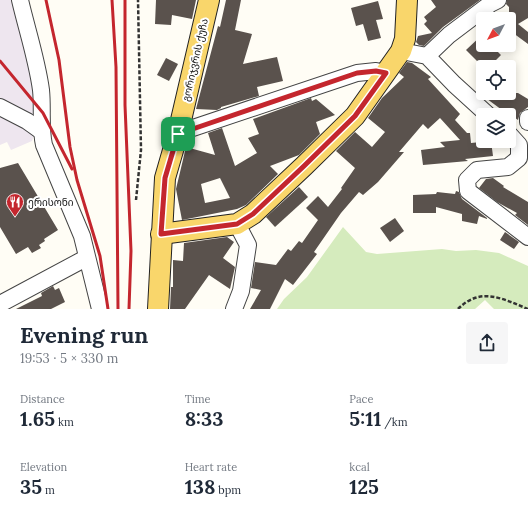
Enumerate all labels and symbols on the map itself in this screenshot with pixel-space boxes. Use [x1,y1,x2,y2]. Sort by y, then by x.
north arrow [476,12,516,52]
street label: გორიჯვრის ქუჩა [179,17,211,103]
pin [161,117,195,151]
restaurant icon: ერისონი [5,192,25,217]
place label: ერისონი [28,196,74,209]

